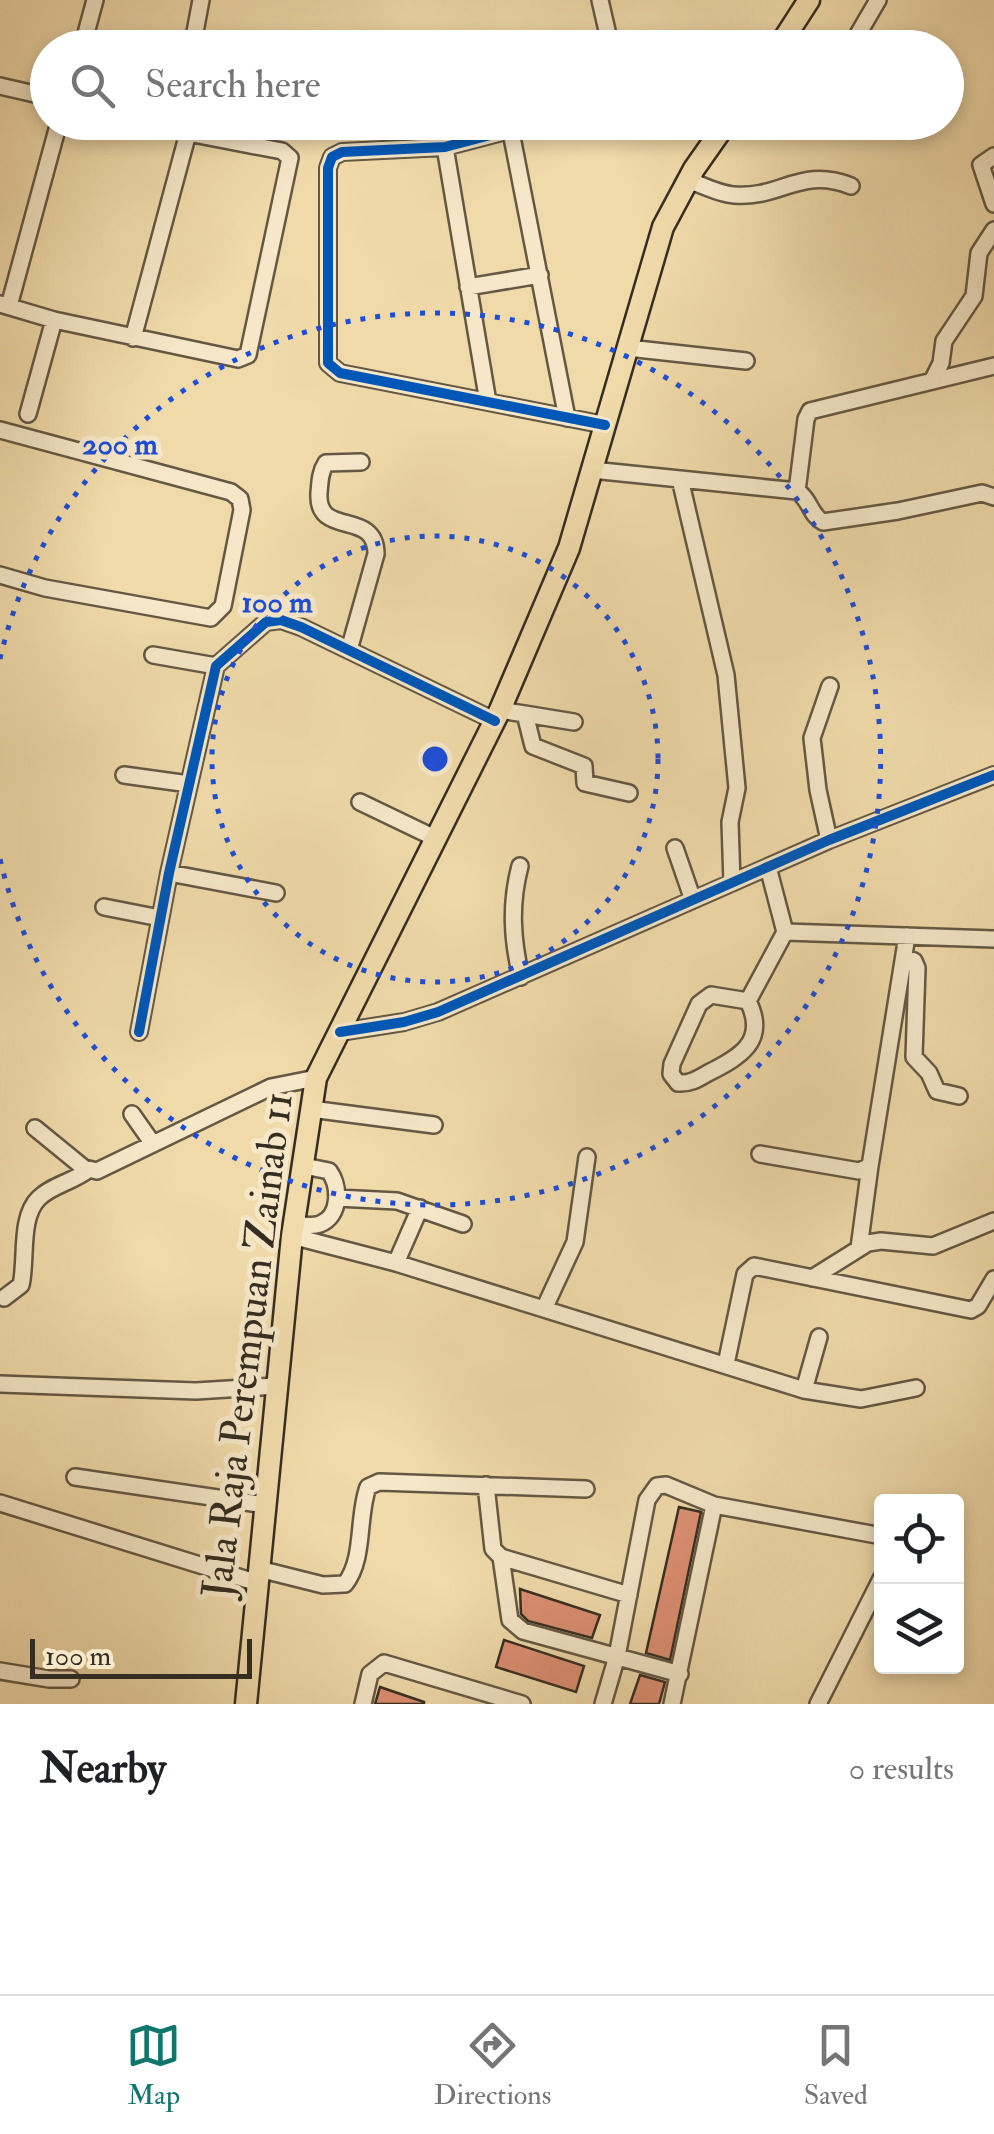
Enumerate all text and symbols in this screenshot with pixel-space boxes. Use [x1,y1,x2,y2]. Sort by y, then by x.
search box [30,30,964,140]
icon: search [65,58,120,113]
text: Search here [145,61,321,109]
text: 200 m [82,426,158,463]
text: 100 m [242,584,313,621]
centre of rings [417,741,453,777]
street label: Jala Raja Perempuan Zainab 11 [191,1089,305,1602]
map controls [874,1494,964,1674]
button: locate [874,1494,964,1584]
button: layers [874,1584,964,1674]
scale bar [30,1634,252,1678]
text: 100 m [45,1639,111,1674]
text: Nearby [40,1743,166,1795]
text: 0 results [849,1749,954,1789]
tab: Map [126,2018,181,2113]
tab: Directions [434,2018,551,2113]
tab: Saved [804,2018,868,2113]

